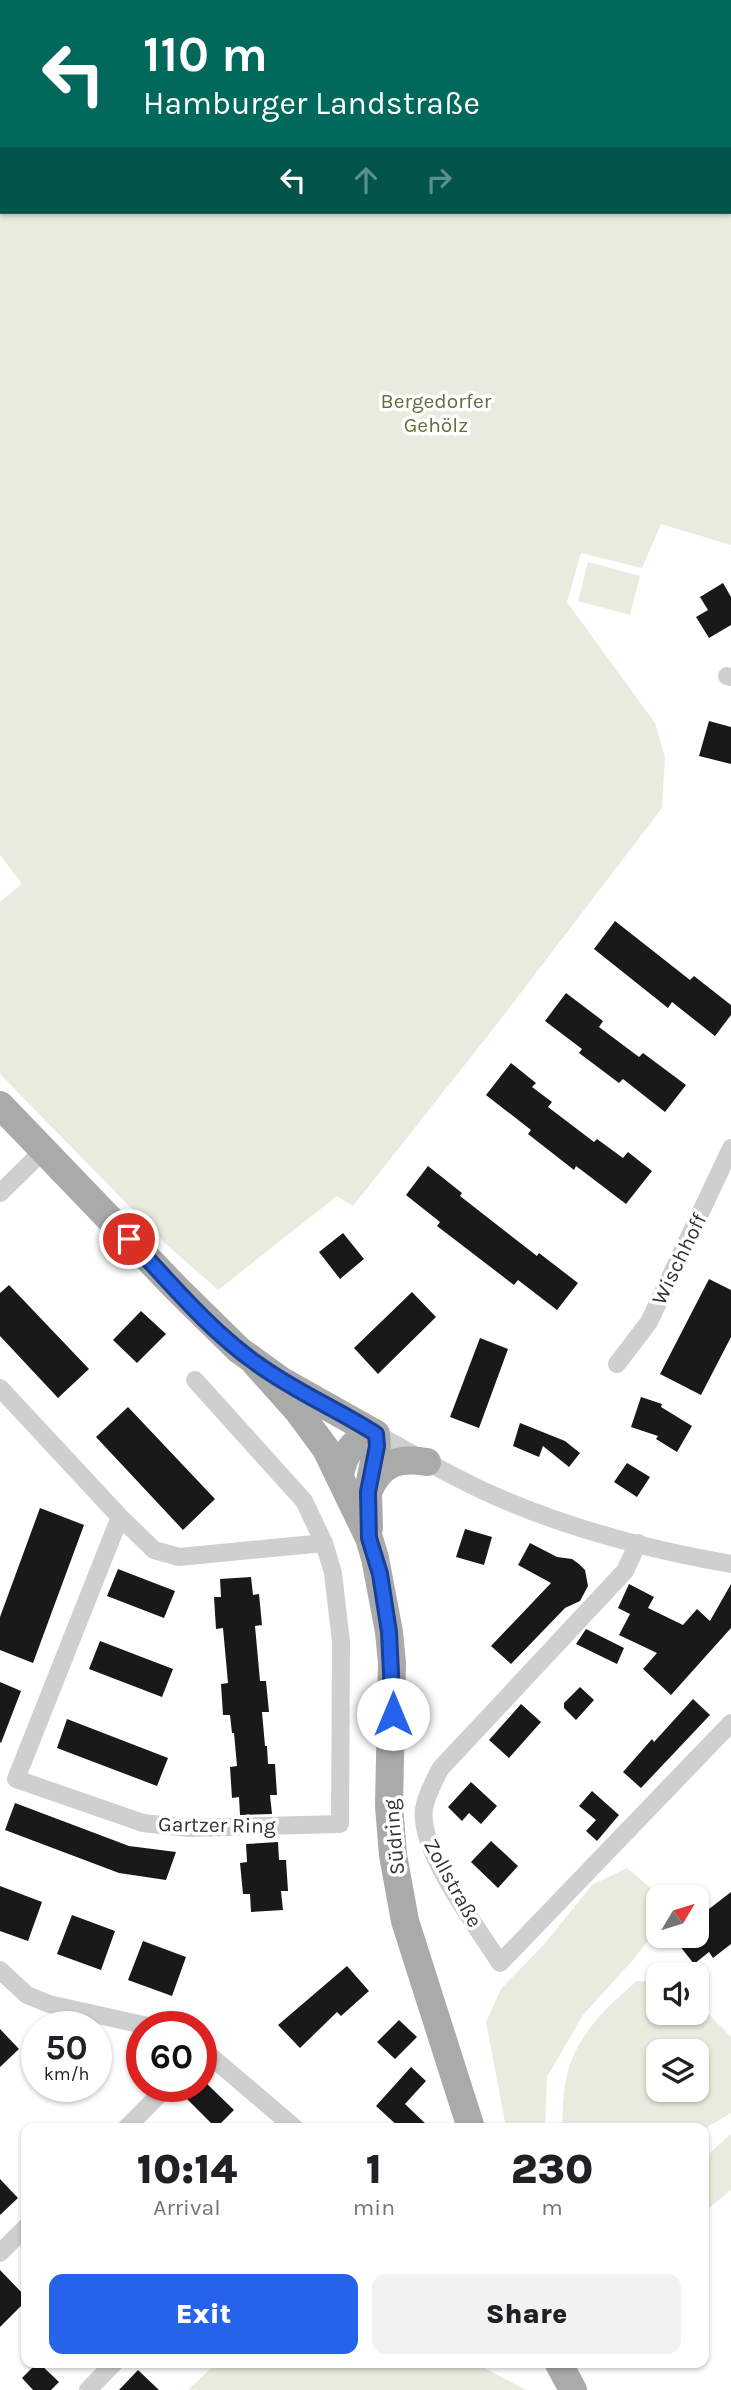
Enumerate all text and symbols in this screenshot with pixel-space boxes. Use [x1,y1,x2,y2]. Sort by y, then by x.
text: 110 m [143,26,268,83]
icon: left [28,28,119,119]
text: Hamburger Landstraße [143,85,480,122]
icon: left [274,161,312,199]
icon: ahead [347,161,385,199]
icon: right [420,161,458,199]
park label: Bergedorfer Gehölz [381,389,492,437]
pin [99,1209,159,1269]
street label: Wischhoff [647,1209,712,1308]
icon: arrive [110,1220,148,1258]
position arrow [356,1677,430,1751]
street label: Südring [379,1798,409,1876]
street label: Gartzer Ring [158,1812,276,1838]
street label: Zollstraße [419,1835,487,1931]
north arrow [646,1885,709,1948]
map controls [646,1885,709,2102]
button: sound [646,1962,709,2025]
speed limit sign: 60 [126,2011,217,2102]
text: 50 [45,2027,88,2068]
button: layers [646,2039,709,2102]
text: km/h [44,2063,89,2085]
text: 10:14 [137,2144,237,2194]
text: 1 [366,2144,382,2194]
text: 230 [511,2144,593,2194]
text: Arrival [153,2194,221,2221]
text: min [353,2194,395,2221]
text: m [541,2194,563,2221]
button: Exit [49,2274,358,2354]
button: Share [372,2274,681,2354]

